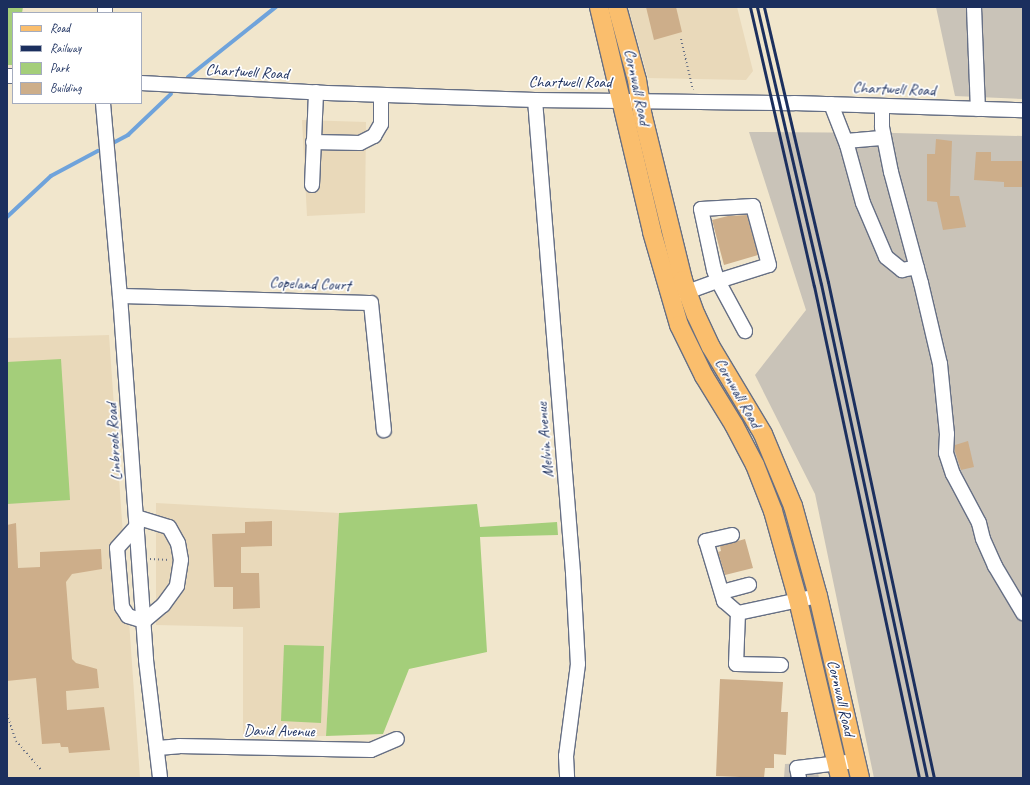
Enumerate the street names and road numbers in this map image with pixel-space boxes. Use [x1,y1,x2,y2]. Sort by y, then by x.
street label: Cornwall Road [620,47,654,127]
street label: Chartwell Road [205,60,289,84]
street label: Chartwell Road [529,72,611,92]
street label: Chartwell Road [852,78,936,100]
street label: Copeland Court [269,273,351,295]
street label: Cornwall Road [710,355,766,431]
street label: Melvin Avenue [532,401,558,479]
street label: Linbrook Road [102,403,126,481]
street label: Cornwall Road [823,658,859,738]
street label: David Avenue [243,721,315,741]

